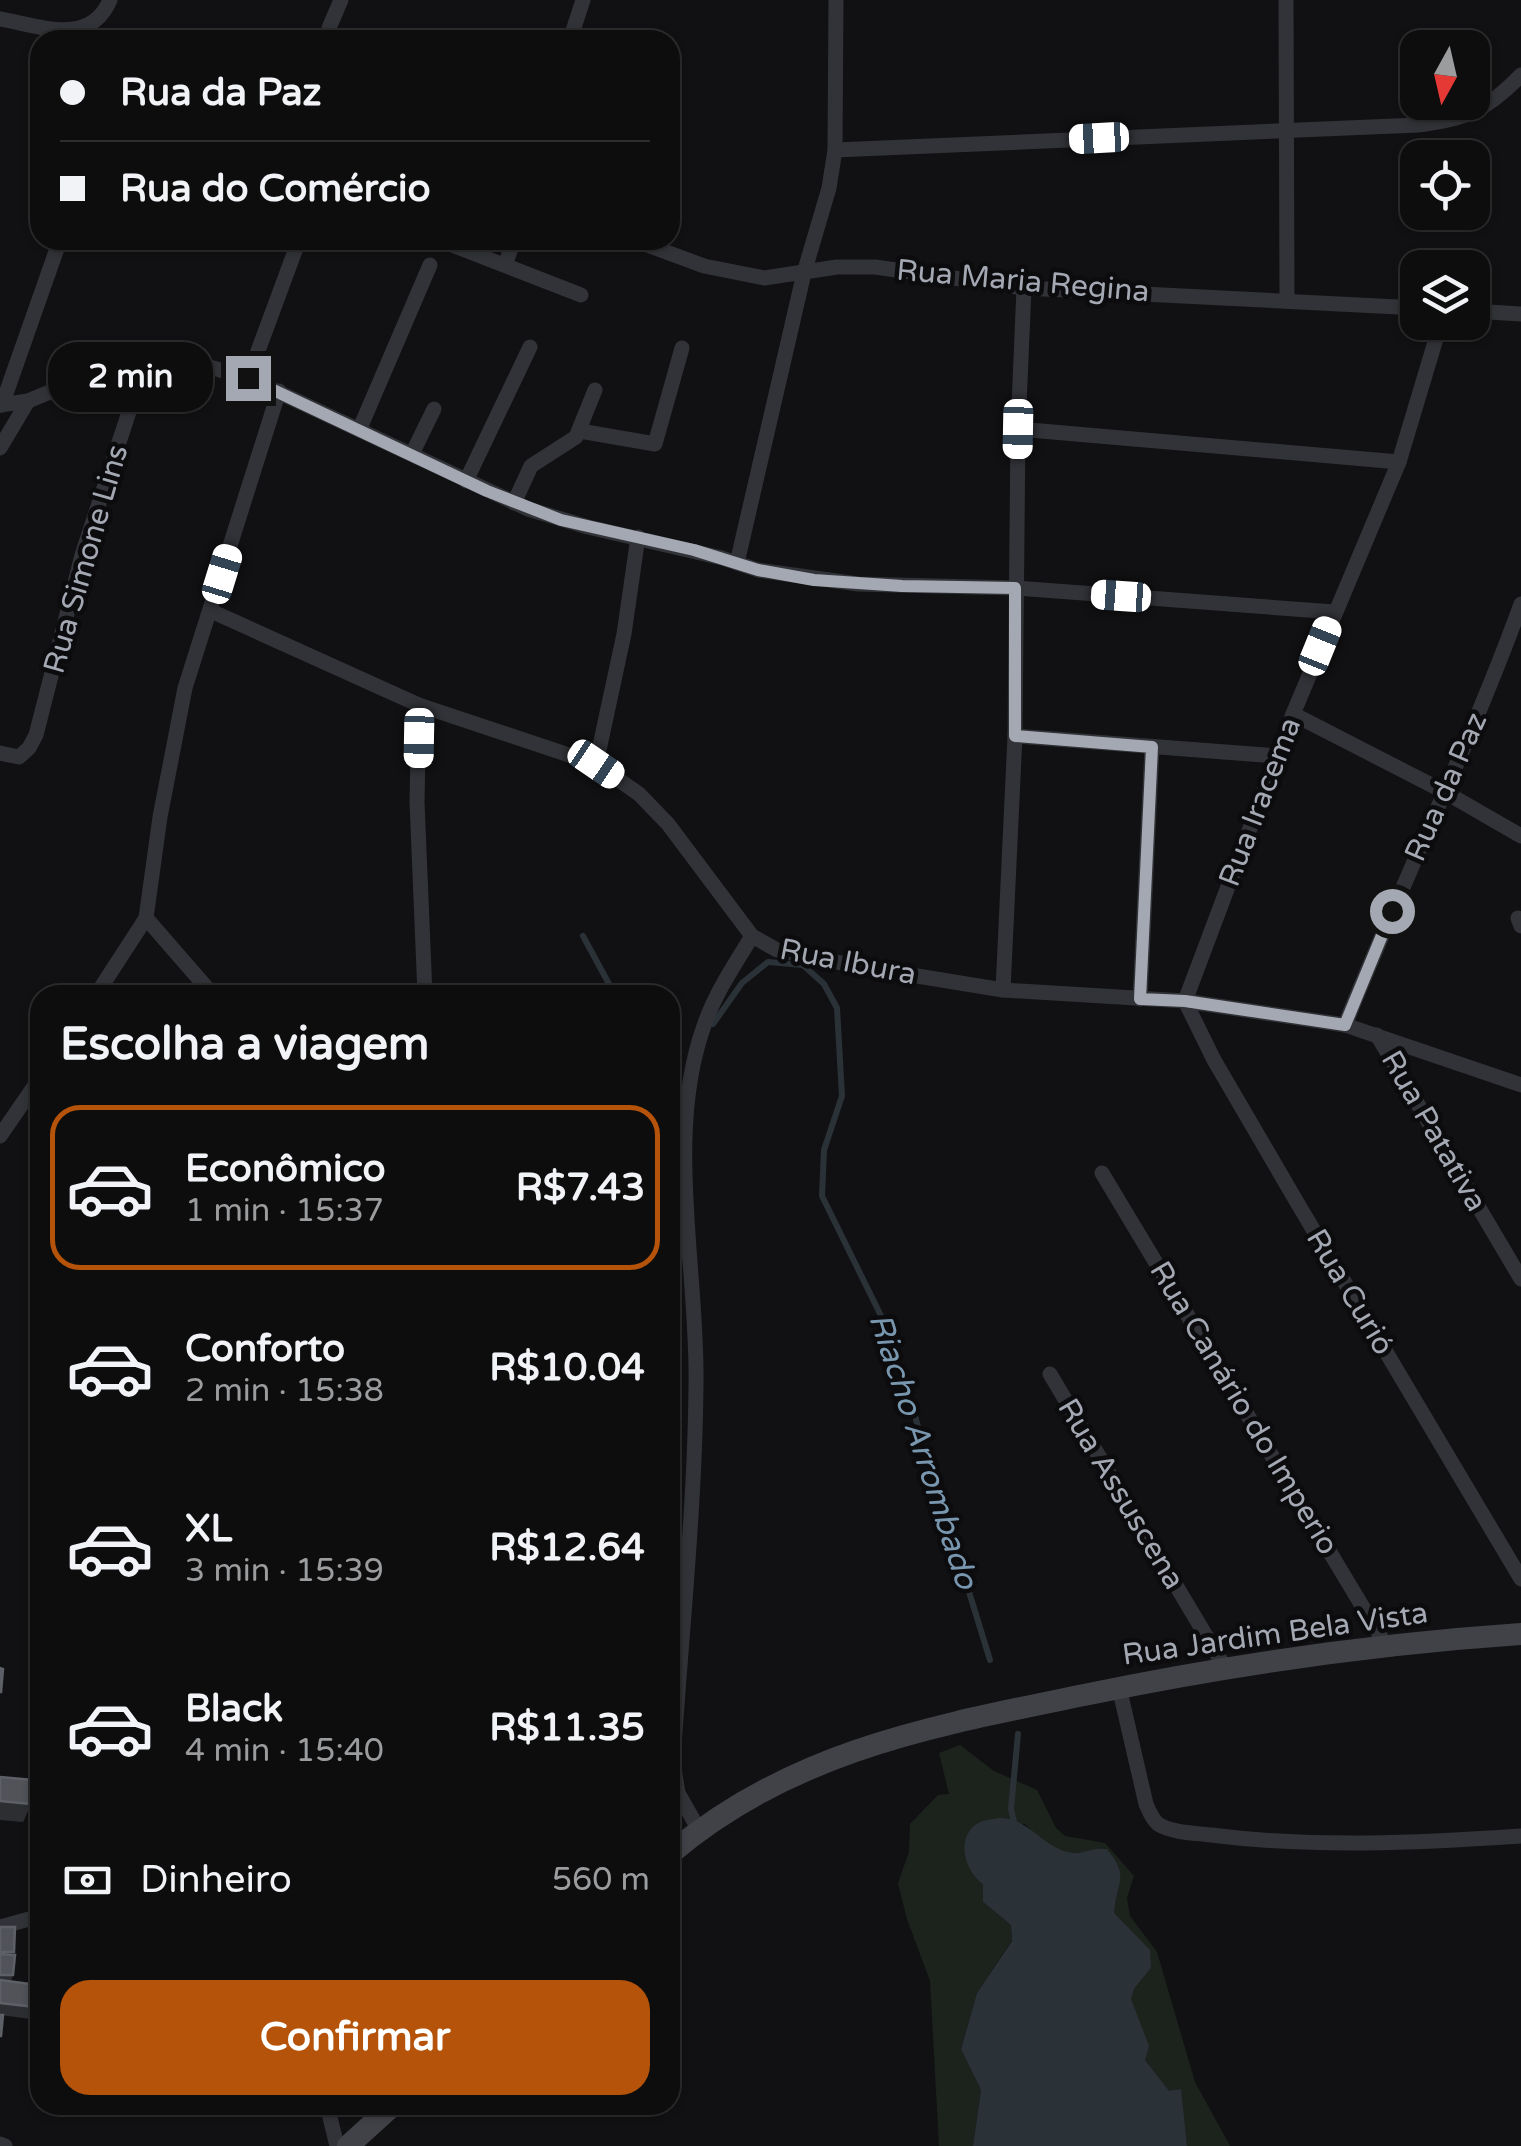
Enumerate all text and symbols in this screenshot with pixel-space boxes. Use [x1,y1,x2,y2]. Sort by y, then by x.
north arrow [1400,30,1490,120]
map controls [1400,30,1490,340]
text: Rua da Paz [120,70,321,116]
car [1068,121,1130,155]
button: locate [1400,140,1490,230]
text: Rua do Comércio [120,166,431,212]
button: layers [1400,250,1490,340]
street label: Rua Maria Regina [895,252,1151,310]
callout: 2 min [48,343,213,413]
route end [226,356,271,401]
text: 2 min [88,358,173,396]
car [1002,399,1034,459]
street label: Rua Simone Lins [36,440,136,678]
car [199,541,245,607]
car [1090,579,1152,613]
car [1295,613,1345,679]
street label: Rua da Paz [1397,707,1495,867]
car [403,708,435,768]
street label: Rua Iracema [1211,712,1309,892]
car [563,735,629,793]
route start [1370,889,1415,934]
street label: Rua Ibura [777,931,919,993]
text: Escolha a viagem [60,1018,429,1072]
street label: Rua Patativa [1373,1044,1495,1218]
icon: car [65,1143,155,1233]
text: Econômico [185,1146,386,1192]
text: R$7.43 [516,1165,645,1211]
text: 1 min · 15:37 [185,1192,384,1230]
street label: Rua Curió [1298,1222,1402,1362]
street label: Rua Canário do Imperio [1142,1254,1346,1562]
water label: Riacho Arrombado [861,1308,986,1595]
icon: car [65,1323,155,1413]
text: Conforto [185,1326,345,1372]
text: R$10.04 [489,1345,645,1391]
text: 2 min · 15:38 [185,1372,384,1410]
street label: Rua Assuscena [1049,1392,1193,1596]
icon: car [65,1503,155,1593]
text: XL [185,1506,232,1552]
text: R$12.64 [489,1525,645,1571]
text: 3 min · 15:39 [185,1552,384,1590]
street label: Rua Jardim Bela Vista [1120,1594,1430,1674]
icon: car [65,1683,155,1773]
text: Black [185,1686,283,1732]
text: R$11.35 [489,1705,645,1751]
text: 4 min · 15:40 [185,1732,384,1770]
icon: cash [60,1853,115,1908]
text: Dinheiro [140,1857,292,1903]
text: 560 m [552,1861,650,1899]
button: Confirmar [60,1980,650,2095]

